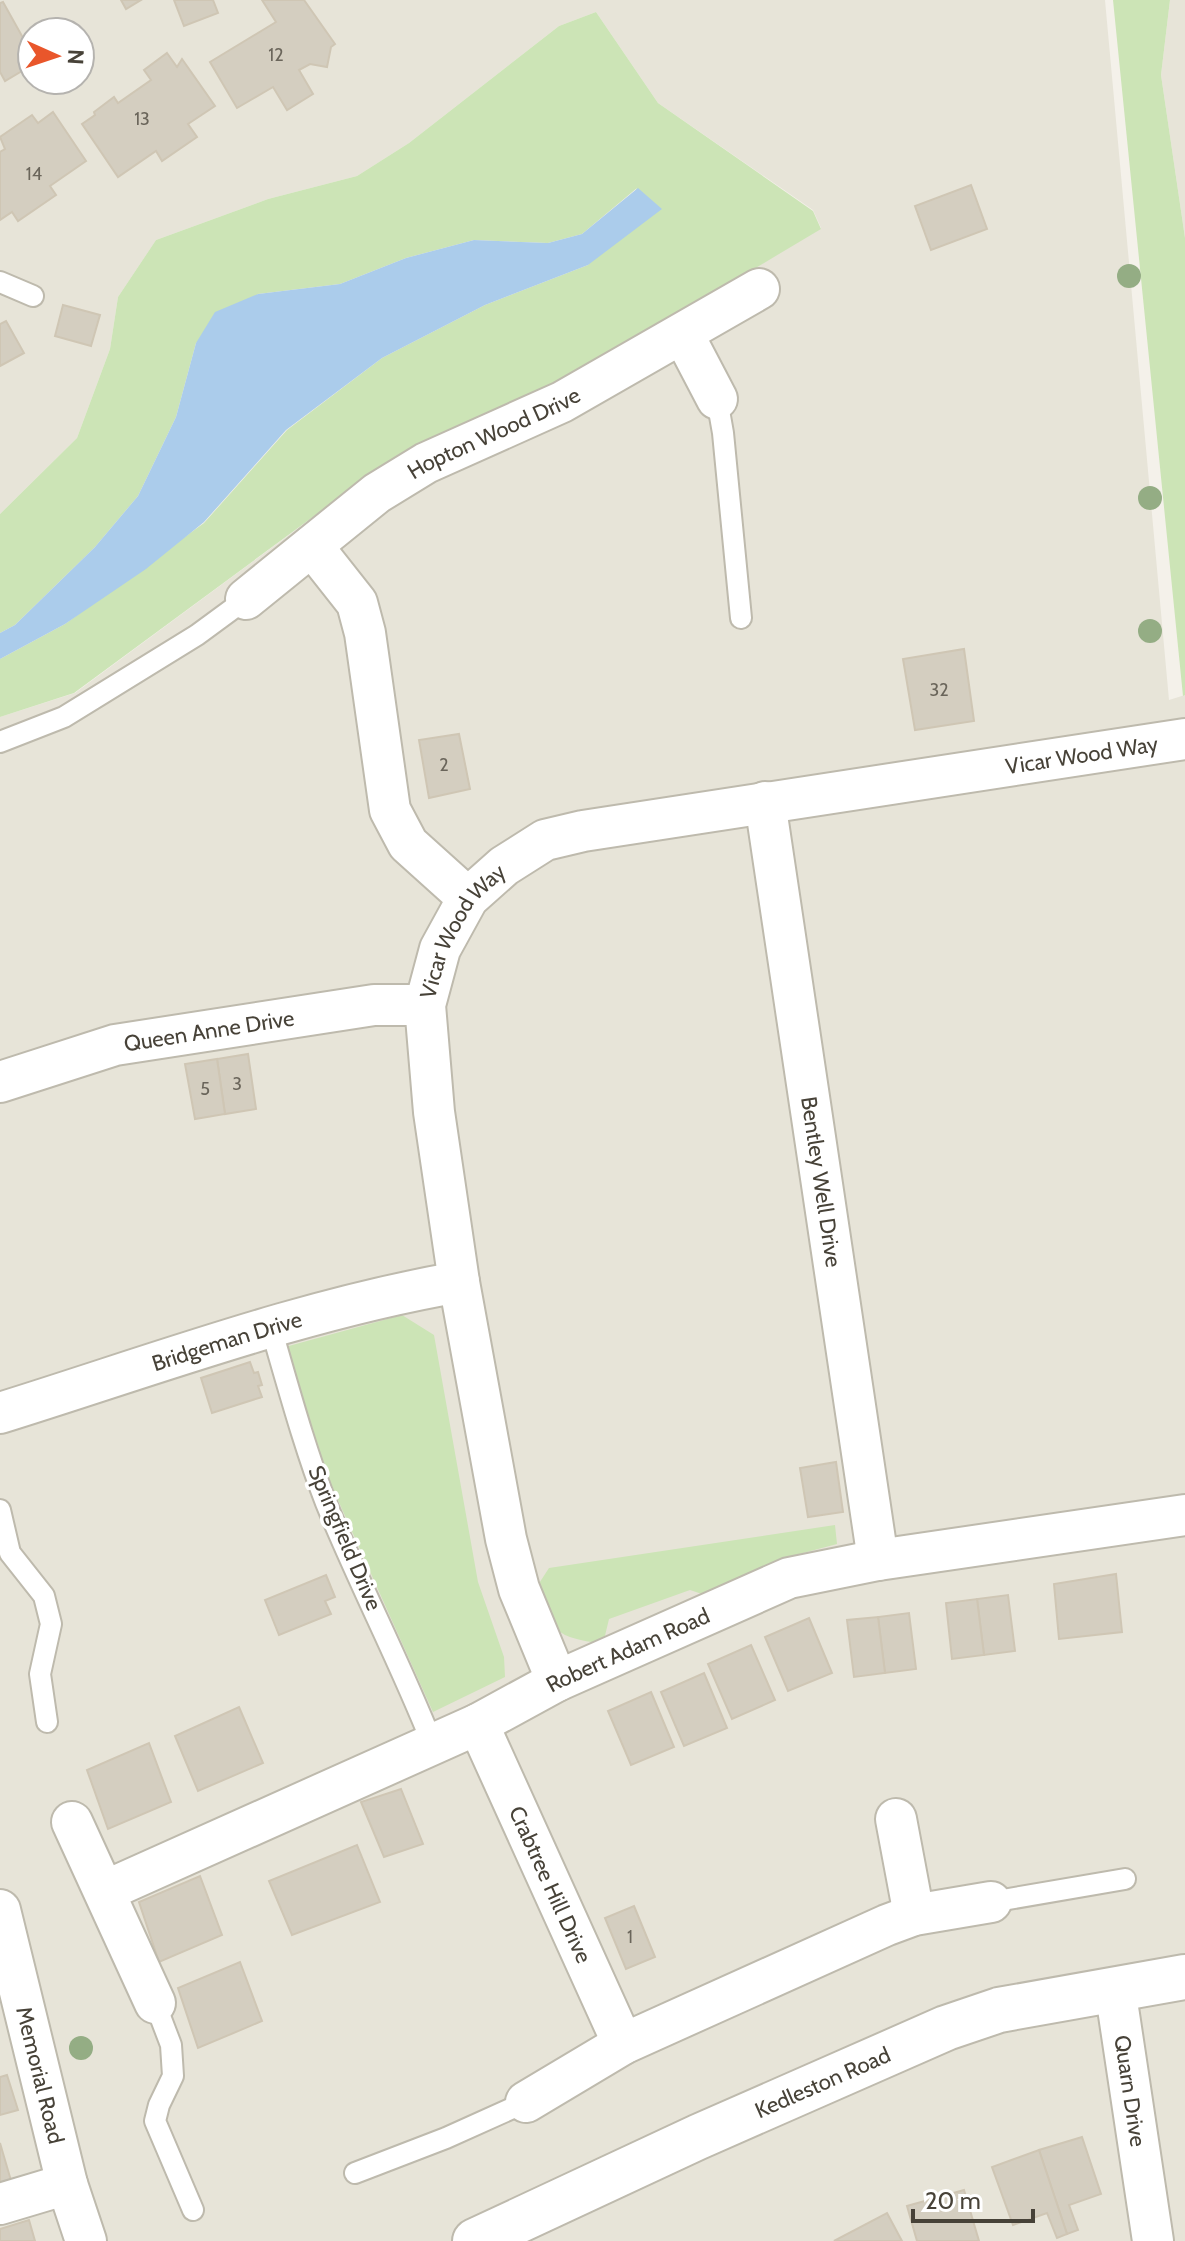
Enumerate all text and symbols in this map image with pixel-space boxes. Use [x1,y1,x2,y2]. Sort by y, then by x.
north arrow [16,16,96,96]
house number: 12 [268,44,284,66]
text: N [62,49,89,65]
house number: 13 [134,108,150,130]
house number: 14 [26,163,42,185]
street label: Hopton Wood Drive [402,381,585,485]
house number: 32 [929,679,949,701]
street label: Vicar Wood Way [1003,730,1160,780]
house number: 2 [439,754,449,776]
street label: Vicar Wood Way [414,858,511,1001]
street label: Queen Anne Drive [122,1004,296,1057]
house number: 3 [232,1073,242,1095]
house number: 5 [200,1078,210,1100]
street label: Bentley Well Drive [796,1095,848,1269]
street label: Bridgeman Drive [148,1305,305,1377]
street label: Springfield Drive [302,1462,388,1614]
street label: Robert Adam Road [541,1602,714,1698]
street label: Crabtree Hill Drive [503,1802,598,1967]
house number: 1 [627,1926,633,1948]
street label: Memorial Road [11,2004,70,2147]
street label: Quarn Drive [1109,2033,1152,2148]
street label: Kedleston Road [751,2041,894,2124]
scale bar [913,2173,1033,2223]
text: 20 m [925,2186,981,2215]

